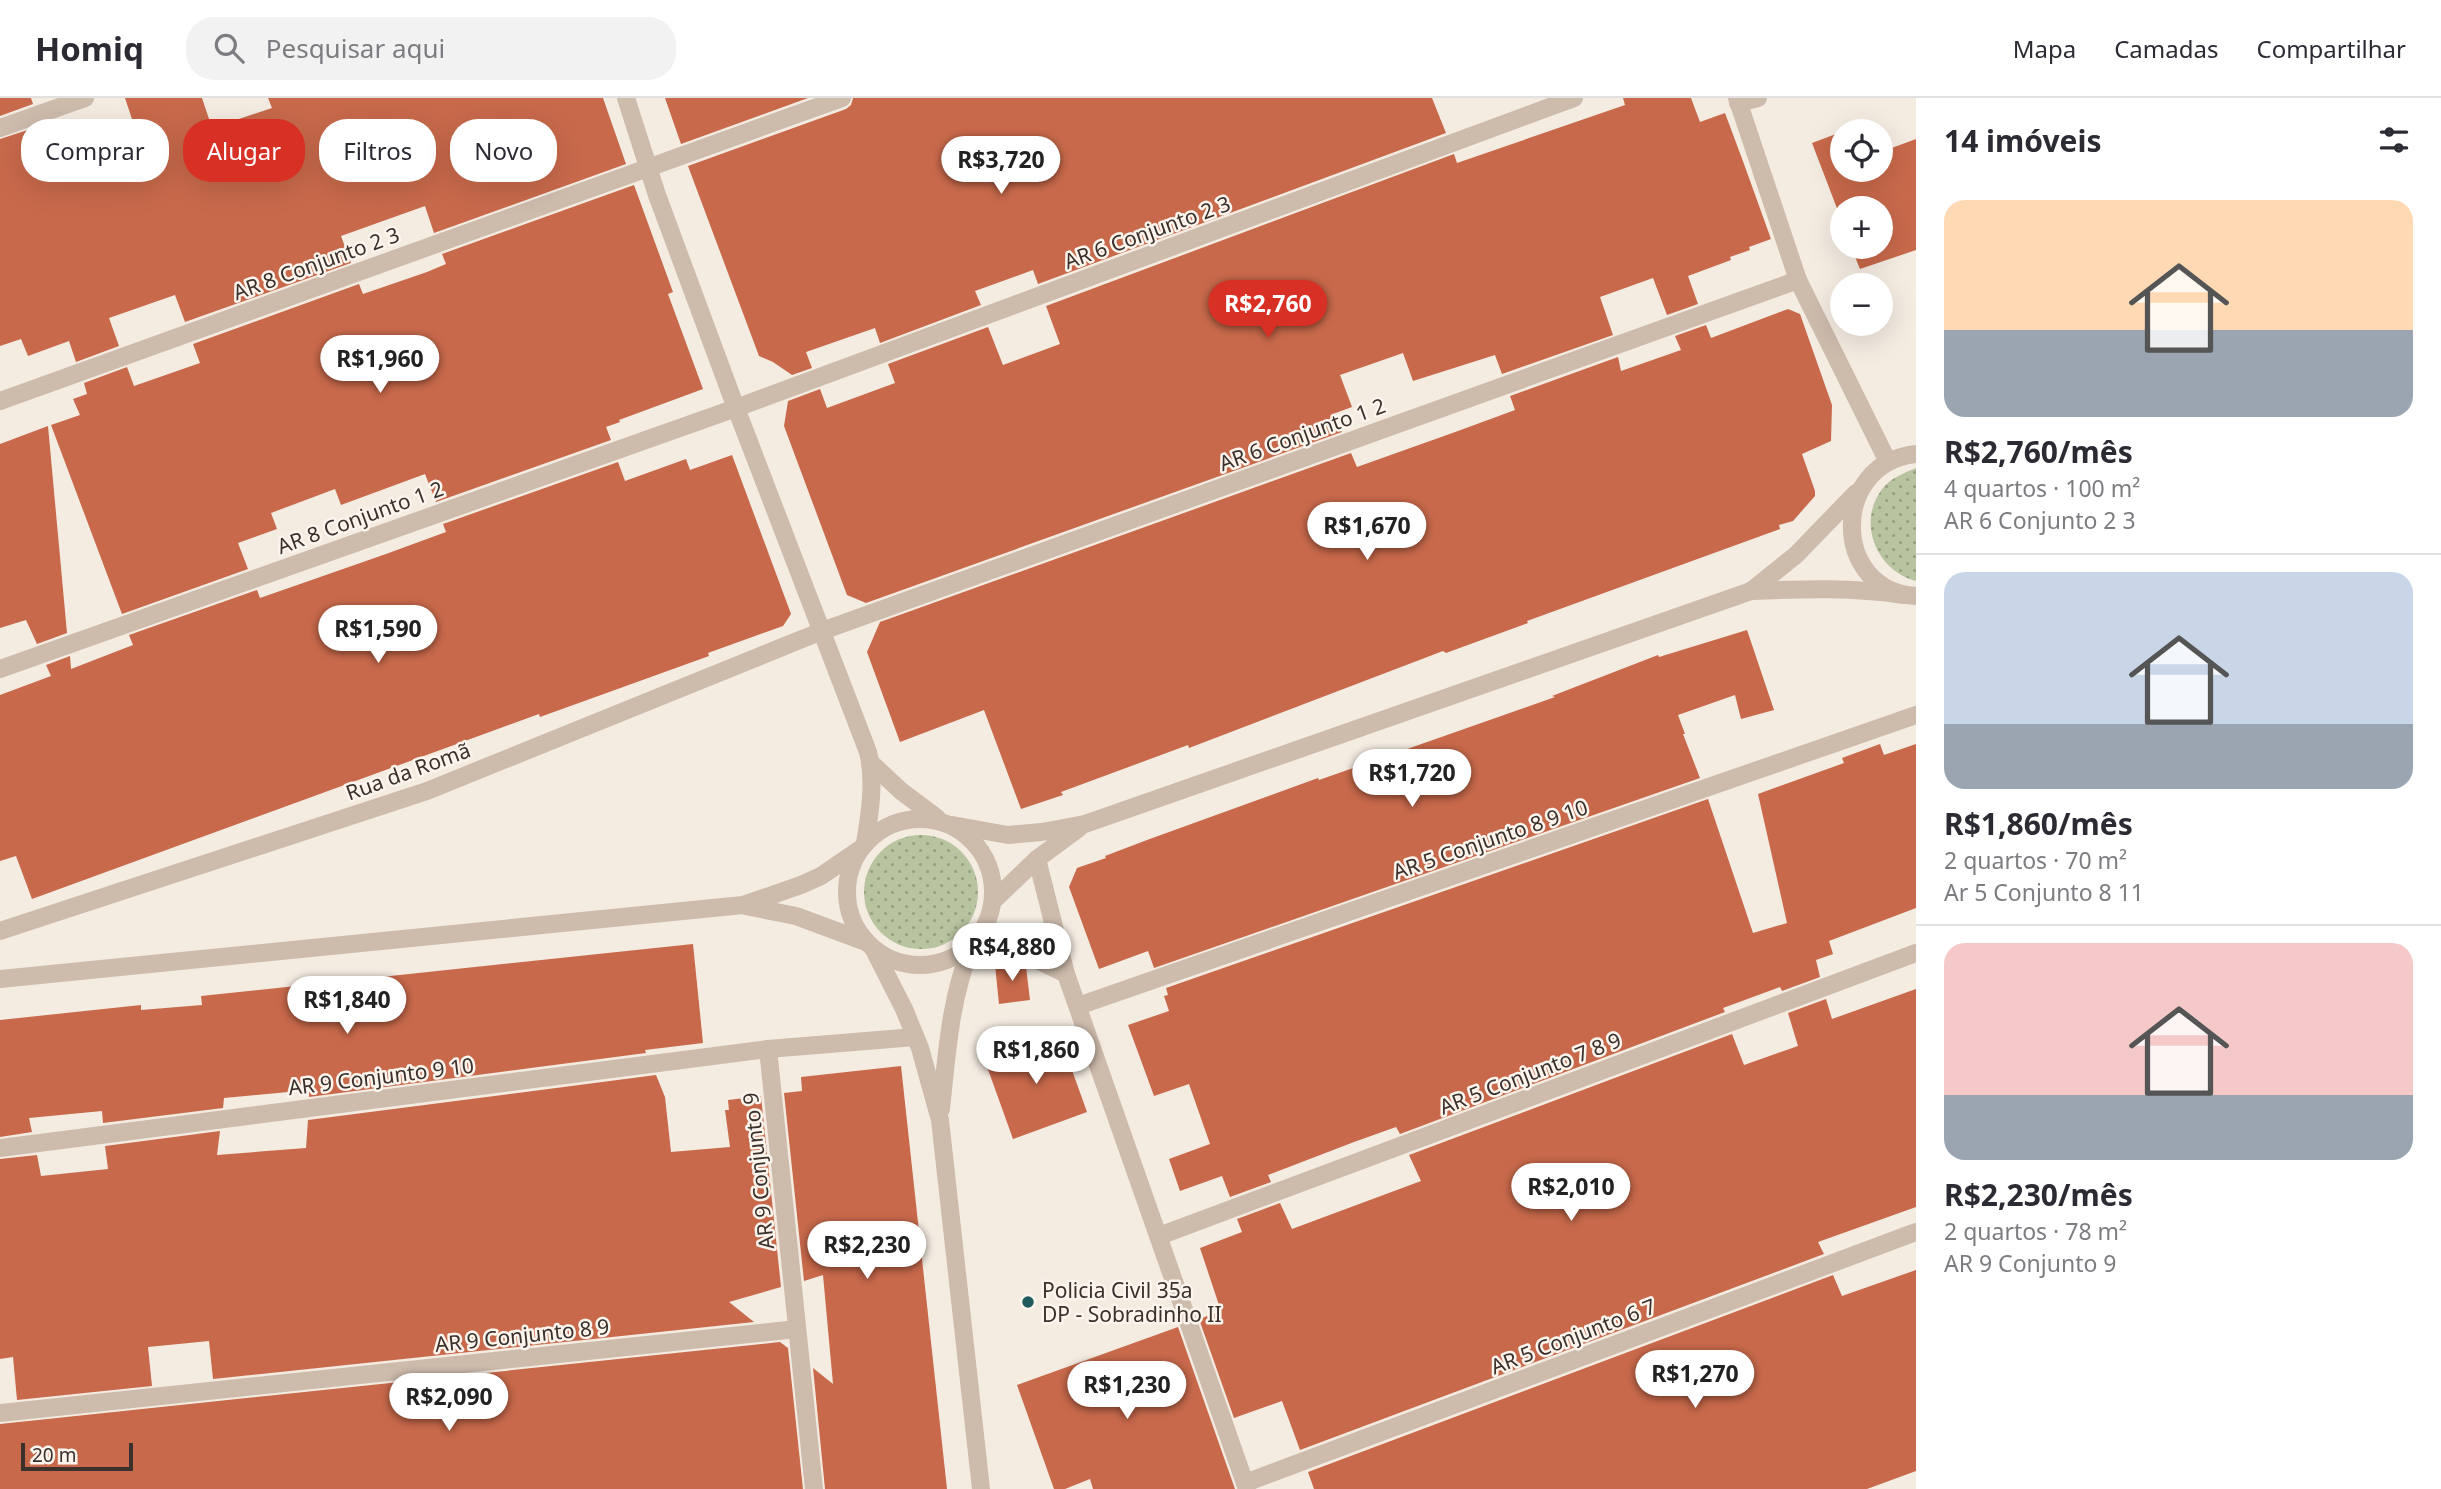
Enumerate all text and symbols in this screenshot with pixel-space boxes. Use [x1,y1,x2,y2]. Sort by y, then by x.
search box [186,17,676,80]
text: Homiq [35,26,144,71]
icon: search [210,29,248,67]
text: Pesquisar aqui [266,30,445,66]
text: Mapa [2013,32,2076,65]
text: Camadas [2114,32,2218,65]
text: Compartilhar [2256,32,2406,65]
chip: Comprar [21,119,169,182]
chip: Alugar [183,119,305,182]
chip: Filtros [319,119,436,182]
chip: Novo [450,119,557,182]
map controls [1830,119,1893,336]
button: locate [1830,119,1893,182]
text: 14 imóveis [1944,120,2102,161]
icon: filters [2375,121,2413,159]
pin: R$3,720 [936,136,1066,196]
text: R$3,720 [957,143,1045,175]
street label: AR 6 Conjunto 2 3 [1060,189,1234,275]
button: + [1830,196,1893,259]
street label: AR 8 Conjunto 2 3 [229,220,403,306]
icon: home [2116,245,2242,371]
button: − [1830,273,1893,336]
pin: R$2,760 [1203,280,1333,340]
text: R$2,760 [1224,287,1312,319]
pin: R$1,960 [315,336,445,395]
text: R$1,960 [336,342,424,374]
street label: AR 6 Conjunto 1 2 [1215,391,1389,477]
text: R$2,760/mês [1944,431,2133,472]
text: 4 quartos · 100 m² [1944,472,2140,504]
street label: AR 8 Conjunto 1 2 [273,474,447,560]
pin: R$1,670 [1302,503,1432,562]
text: AR 6 Conjunto 2 3 [1944,504,2136,536]
text: R$1,670 [1323,509,1411,541]
pin: R$1,590 [313,606,443,665]
text: R$1,590 [334,612,422,644]
icon: home [2116,617,2242,743]
street label: Rua da Romã [342,736,474,806]
pin: R$1,720 [1347,750,1477,809]
text: R$1,720 [1368,756,1456,788]
street label: AR 5 Conjunto 8 9 10 [1389,792,1591,886]
text: R$1,860/mês [1944,803,2133,844]
text: 2 quartos · 70 m² [1944,844,2127,876]
text: Ar 5 Conjunto 8 11 [1944,876,2144,908]
pin: R$4,880 [947,924,1077,983]
text: R$4,880 [968,930,1056,962]
pin: R$1,840 [282,976,412,1036]
text: R$1,840 [303,983,391,1015]
icon: home [2116,988,2242,1114]
street label: AR 5 Conjunto 7 8 9 [1435,1025,1625,1121]
pin: R$1,860 [971,1026,1101,1086]
text: R$1,860 [992,1033,1080,1065]
street label: AR 9 Conjunto 9 10 [286,1051,476,1101]
street label: AR 9 Conjunto 9 [736,1091,780,1251]
pin: R$2,010 [1506,1164,1636,1223]
text: R$2,010 [1527,1170,1615,1202]
text: R$2,230/mês [1944,1174,2133,1215]
text: 2 quartos · 78 m² [1944,1215,2127,1247]
pin: R$2,230 [802,1222,932,1281]
text: R$2,230 [823,1228,911,1260]
text: AR 9 Conjunto 9 [1944,1247,2117,1279]
place label: Policia Civil 35a DP - Sobradinho II [1042,1276,1222,1328]
street label: AR 5 Conjunto 6 7 [1486,1292,1660,1380]
marker: Policia Civil 35a DP - Sobradinho II [1020,1294,1036,1310]
street label: AR 9 Conjunto 8 9 [434,1312,610,1358]
pin: R$1,270 [1630,1350,1760,1410]
text: R$1,270 [1651,1357,1739,1389]
pin: R$1,230 [1062,1362,1192,1421]
text: R$1,230 [1083,1368,1171,1400]
pin: R$2,090 [384,1374,514,1433]
text: R$2,090 [405,1380,493,1412]
scale bar [21,1440,133,1472]
text: 20 m [32,1442,76,1468]

